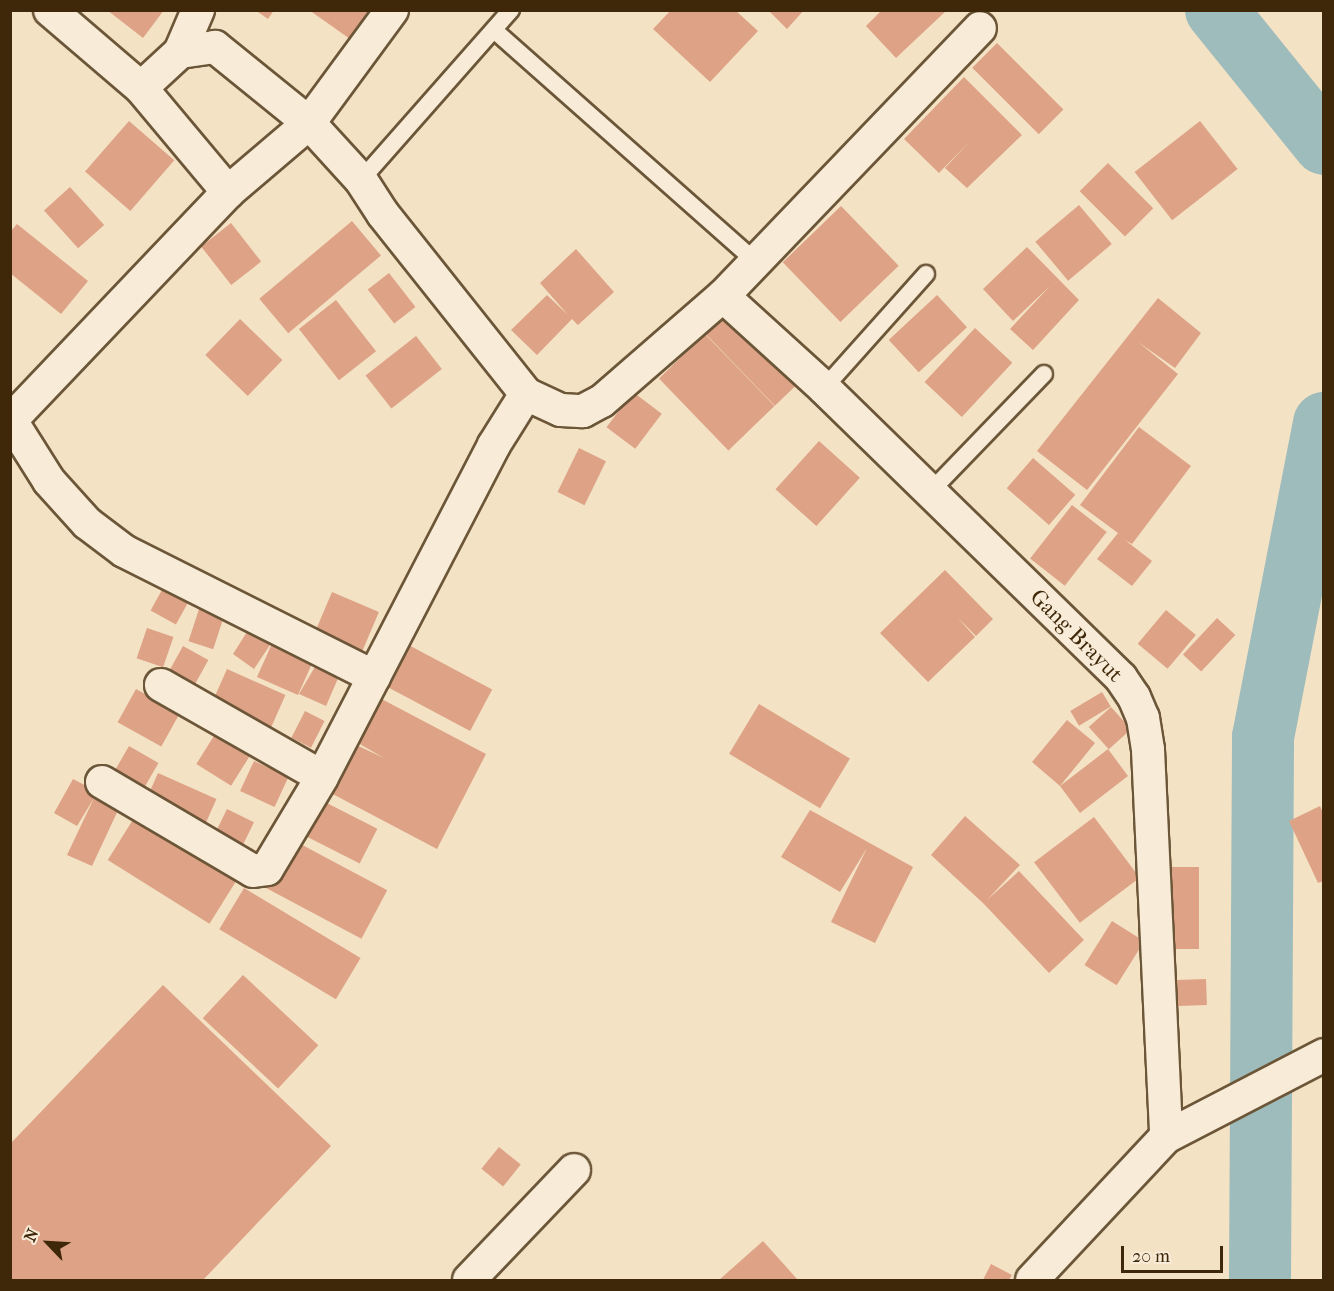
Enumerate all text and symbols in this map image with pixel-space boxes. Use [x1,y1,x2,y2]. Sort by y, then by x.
street label: Gang Brayut [1024,584,1128,688]
north arrow [18,1213,78,1273]
text: N [20,1226,42,1245]
scale bar [1124,1234,1226,1272]
text: 20 m [1132,1246,1170,1267]

